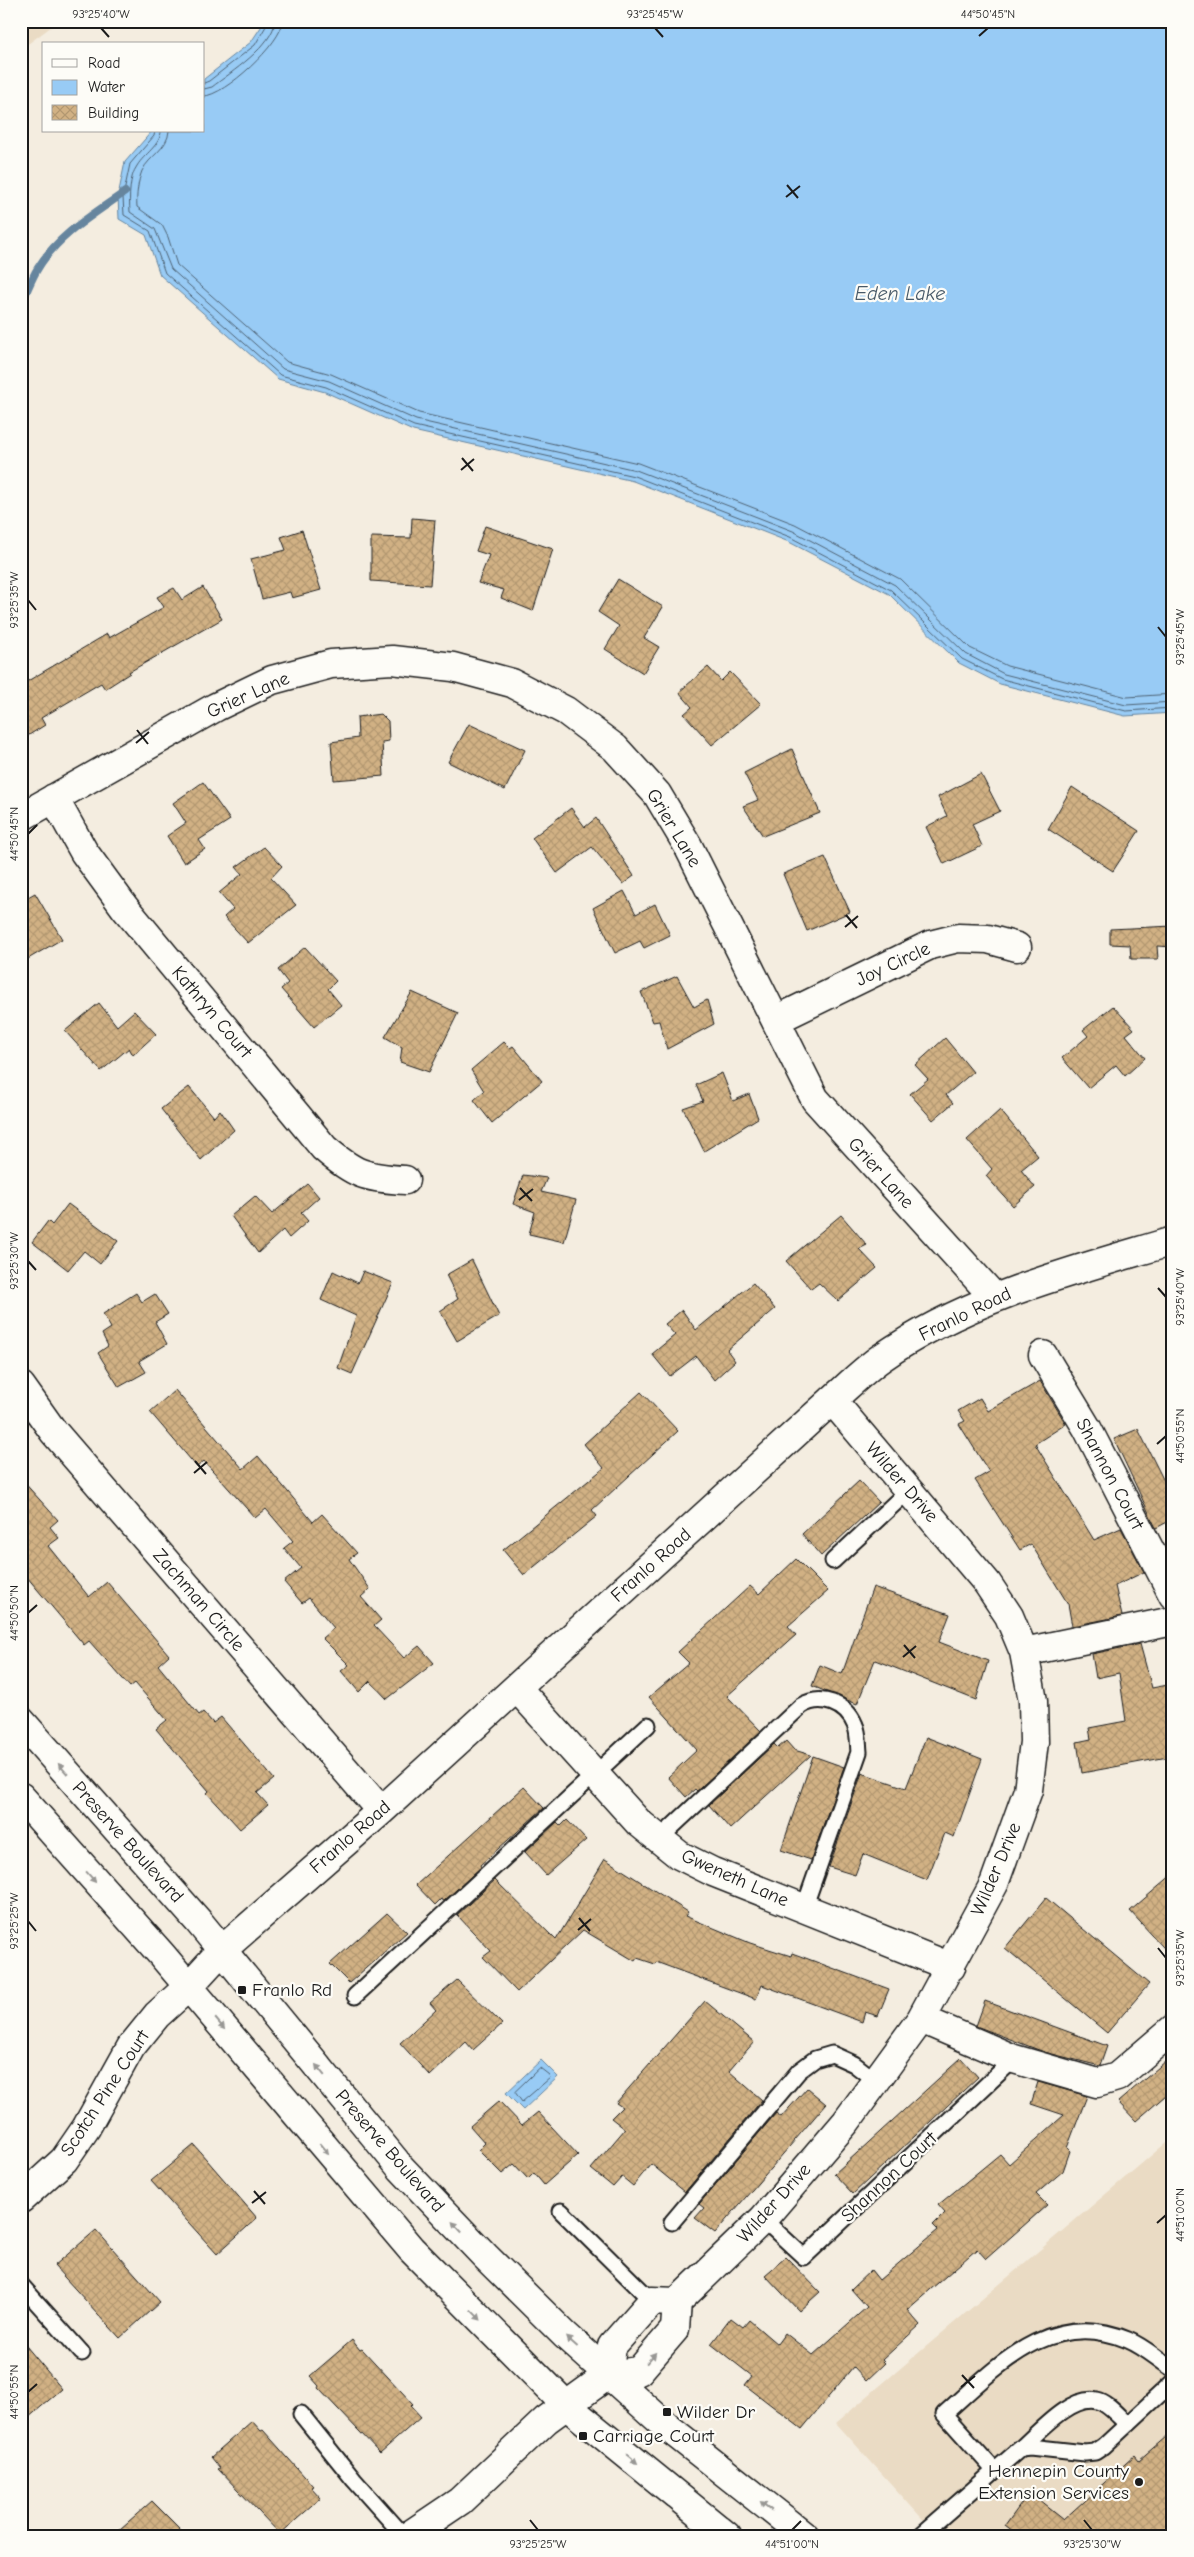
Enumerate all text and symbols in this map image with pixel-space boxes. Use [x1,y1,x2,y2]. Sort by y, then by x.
text: 93°25'40"W [72,7,130,21]
text: 93°25'45"W [627,7,684,21]
text: 44°50'45"N [961,7,1015,21]
legend [42,42,205,132]
text: Road [88,54,120,72]
text: Water [88,78,125,96]
text: Building [88,104,139,122]
water label: Eden Lake [855,282,945,305]
text: 93°25'35"W [7,571,21,628]
text: 93°25'45"W [1173,608,1187,665]
street label: Grier Lane [203,667,293,723]
street label: Grier Lane [642,785,706,871]
text: 44°50'45"N [7,807,21,861]
street label: Joy Circle [852,937,934,991]
street label: Kathryn Court [167,962,257,1063]
street label: Grier Lane [843,1133,919,1213]
text: 93°25'30"W [7,1232,21,1290]
text: 93°25'40"W [1173,1268,1187,1326]
street label: Franlo Road [915,1282,1015,1346]
text: 44°50'55"N [1173,1409,1187,1463]
street label: Shannon Court [1071,1415,1149,1534]
street label: Wilder Drive [861,1437,943,1527]
street label: Franlo Road [606,1523,696,1607]
street label: Zachman Circle [149,1544,249,1656]
text: 44°50'50"N [7,1585,21,1641]
one-way arrow [57,1762,68,1775]
street label: Preserve Boulevard [68,1777,188,1907]
street label: Franlo Road [305,1796,395,1878]
street label: Wilder Drive [966,1819,1026,1919]
street label: Gweneth Lane [678,1845,792,1911]
one-way arrow [86,1871,97,1884]
text: 93°25'25"W [7,1892,21,1950]
text: 93°25'35"W [1173,1929,1187,1986]
place label: Franlo Rd [252,1979,332,2001]
marker: Franlo Rd [236,1984,248,1996]
one-way arrow [214,2018,225,2031]
street label: Scotch Pine Court [56,2025,154,2160]
one-way arrow [315,2063,326,2076]
street label: Preserve Boulevard [331,2085,449,2217]
street label: Shannon Court [837,2127,942,2227]
one-way arrow [319,2142,330,2155]
street label: Wilder Drive [733,2159,815,2247]
text: 44°51'00"N [1173,2188,1187,2242]
one-way arrow [451,2222,463,2234]
one-way arrow [470,2309,482,2321]
one-way arrow [567,2336,579,2348]
one-way arrow [645,2351,656,2364]
text: 44°50'55"N [7,2365,21,2419]
place label: Wilder Dr [677,2401,755,2423]
marker: Wilder Dr [661,2406,673,2418]
place label: Carriage Court [593,2425,715,2447]
marker: Carriage Court [577,2430,589,2442]
one-way arrow [626,2453,639,2464]
place label: Hennepin County Extension Services [978,2460,1130,2504]
marker: Hennepin County Extension Services [1133,2476,1145,2488]
one-way arrow [760,2500,773,2511]
text: 93°25'25"W [509,2537,567,2551]
text: 44°51'00"N [765,2537,819,2551]
text: 93°25'30"W [1063,2537,1121,2551]

